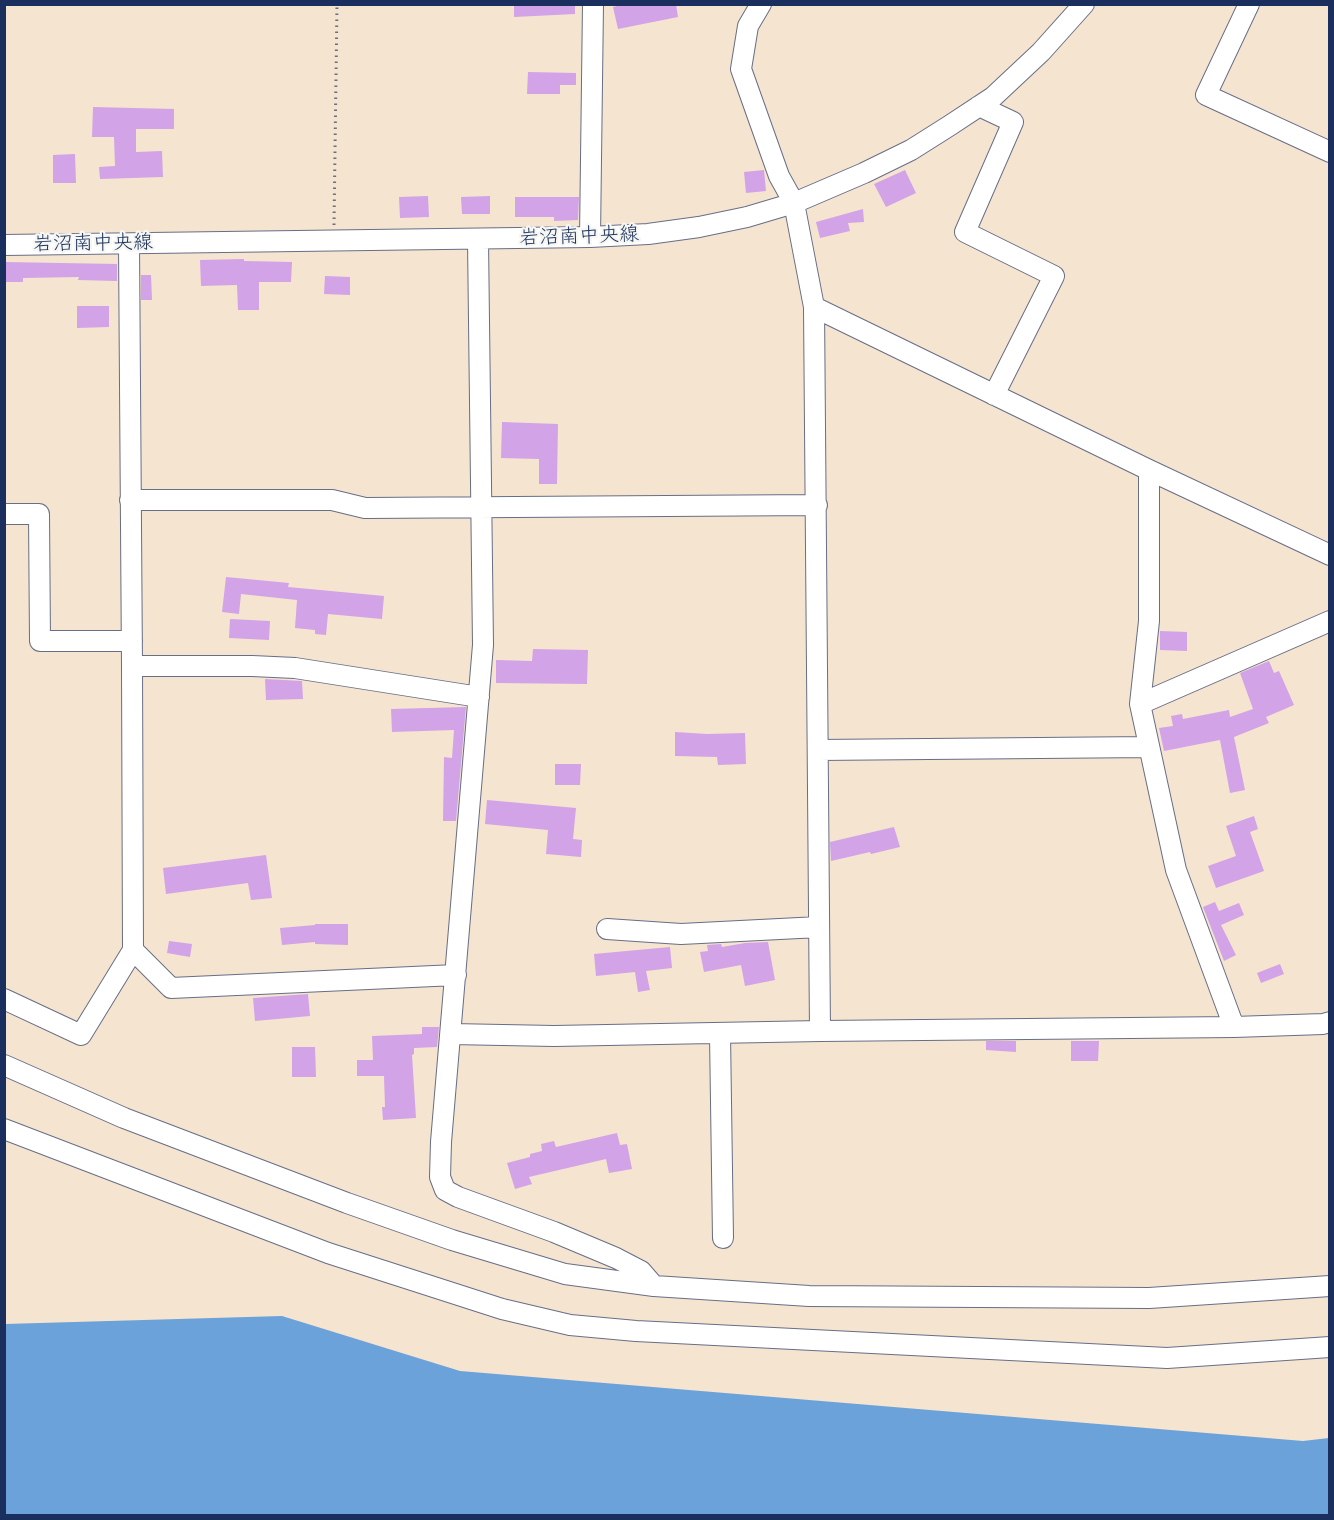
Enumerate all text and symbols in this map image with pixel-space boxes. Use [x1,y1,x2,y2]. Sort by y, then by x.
street label: 岩沼南中央線 [519,223,639,251]
street label: 岩沼南中央線 [33,231,153,257]

